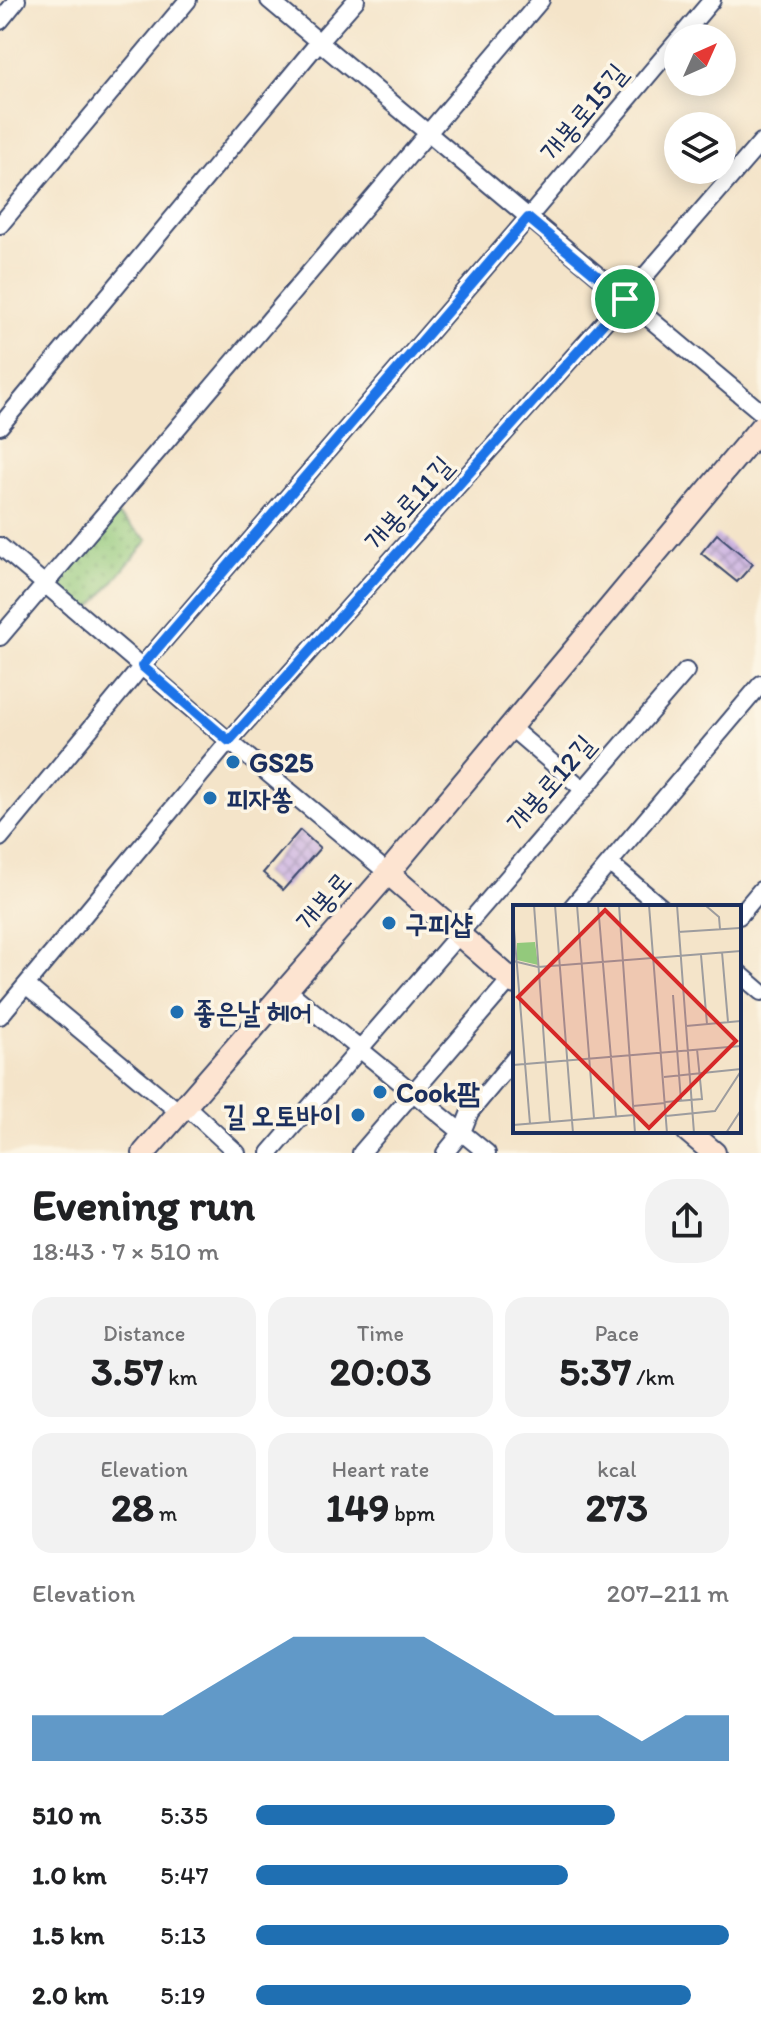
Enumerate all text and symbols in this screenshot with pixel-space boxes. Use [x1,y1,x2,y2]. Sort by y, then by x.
north arrow [664,24,736,96]
map controls [664,24,736,184]
street label: 개봉로15길 [532,56,634,168]
button: layers [664,112,736,184]
pin [591,265,659,333]
icon: arrive [603,277,647,321]
street label: 개봉로11길 [357,448,459,558]
street label: 개봉로12길 [499,727,601,839]
place label: GS25 [249,745,314,779]
marker: GS25 [224,753,242,771]
place label: 피자쏭 [226,781,294,815]
marker: 피자쏭 [201,789,219,807]
street label: 개봉로 [288,864,358,938]
inset map [513,905,741,1133]
place label: 구피샵 [405,906,473,940]
marker: 구피샵 [380,914,398,932]
place label: 좋은날 헤어 [193,995,312,1029]
marker: 좋은날 헤어 [168,1003,186,1021]
place label: Cook팜 [396,1075,480,1109]
marker: Cook팜 [371,1083,389,1101]
place label: 길 오토바이 [223,1098,342,1132]
marker: 길 오토바이 [349,1106,367,1124]
text: Evening run [32,1178,255,1231]
button: share [645,1179,729,1263]
text: 18:43 · 7 × 510 m [32,1235,219,1267]
text: Distance [103,1320,185,1347]
text: Time [357,1320,404,1347]
text: Pace [595,1320,639,1347]
text: 3.57 [91,1347,163,1395]
text: 20:03 [330,1347,431,1395]
text: 5:37 [559,1347,631,1395]
text: km [163,1364,197,1391]
text: /km [631,1364,675,1391]
text: Elevation [100,1456,188,1483]
text: Heart rate [332,1456,429,1483]
text: kcal [597,1456,636,1483]
text: 28 [111,1483,154,1531]
text: 149 [326,1483,389,1531]
text: 273 [585,1483,648,1531]
text: m [154,1500,177,1527]
text: bpm [389,1500,435,1527]
text: Elevation [32,1577,135,1609]
text: 207–211 m [606,1577,729,1609]
text: 510 m [32,1799,101,1831]
text: 5:35 [160,1799,208,1831]
text: 1.0 km [32,1859,107,1891]
text: 5:47 [160,1859,209,1891]
text: 1.5 km [32,1919,104,1951]
text: 5:13 [160,1919,206,1951]
text: 2.0 km [32,1979,108,2011]
text: 5:19 [160,1979,206,2011]

